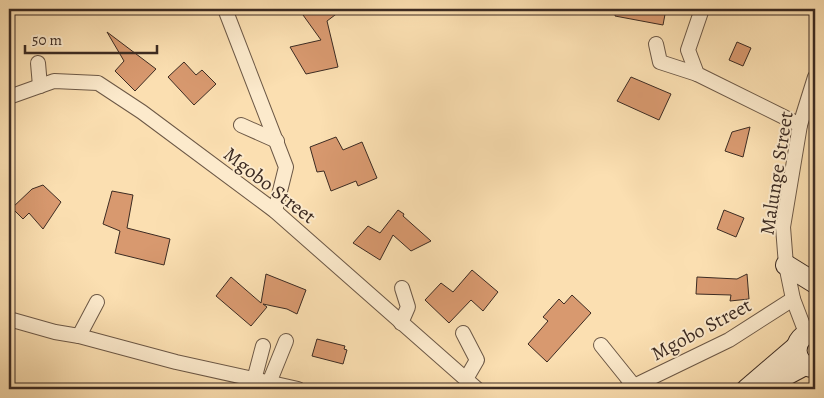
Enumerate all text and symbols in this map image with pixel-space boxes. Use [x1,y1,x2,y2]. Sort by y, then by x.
scale bar [25,22,158,54]
text: 50 m [32,30,62,50]
street label: Malunge Street [753,109,800,237]
street label: Mgobo Street [218,141,322,230]
street label: Mgobo Street [646,291,757,367]

